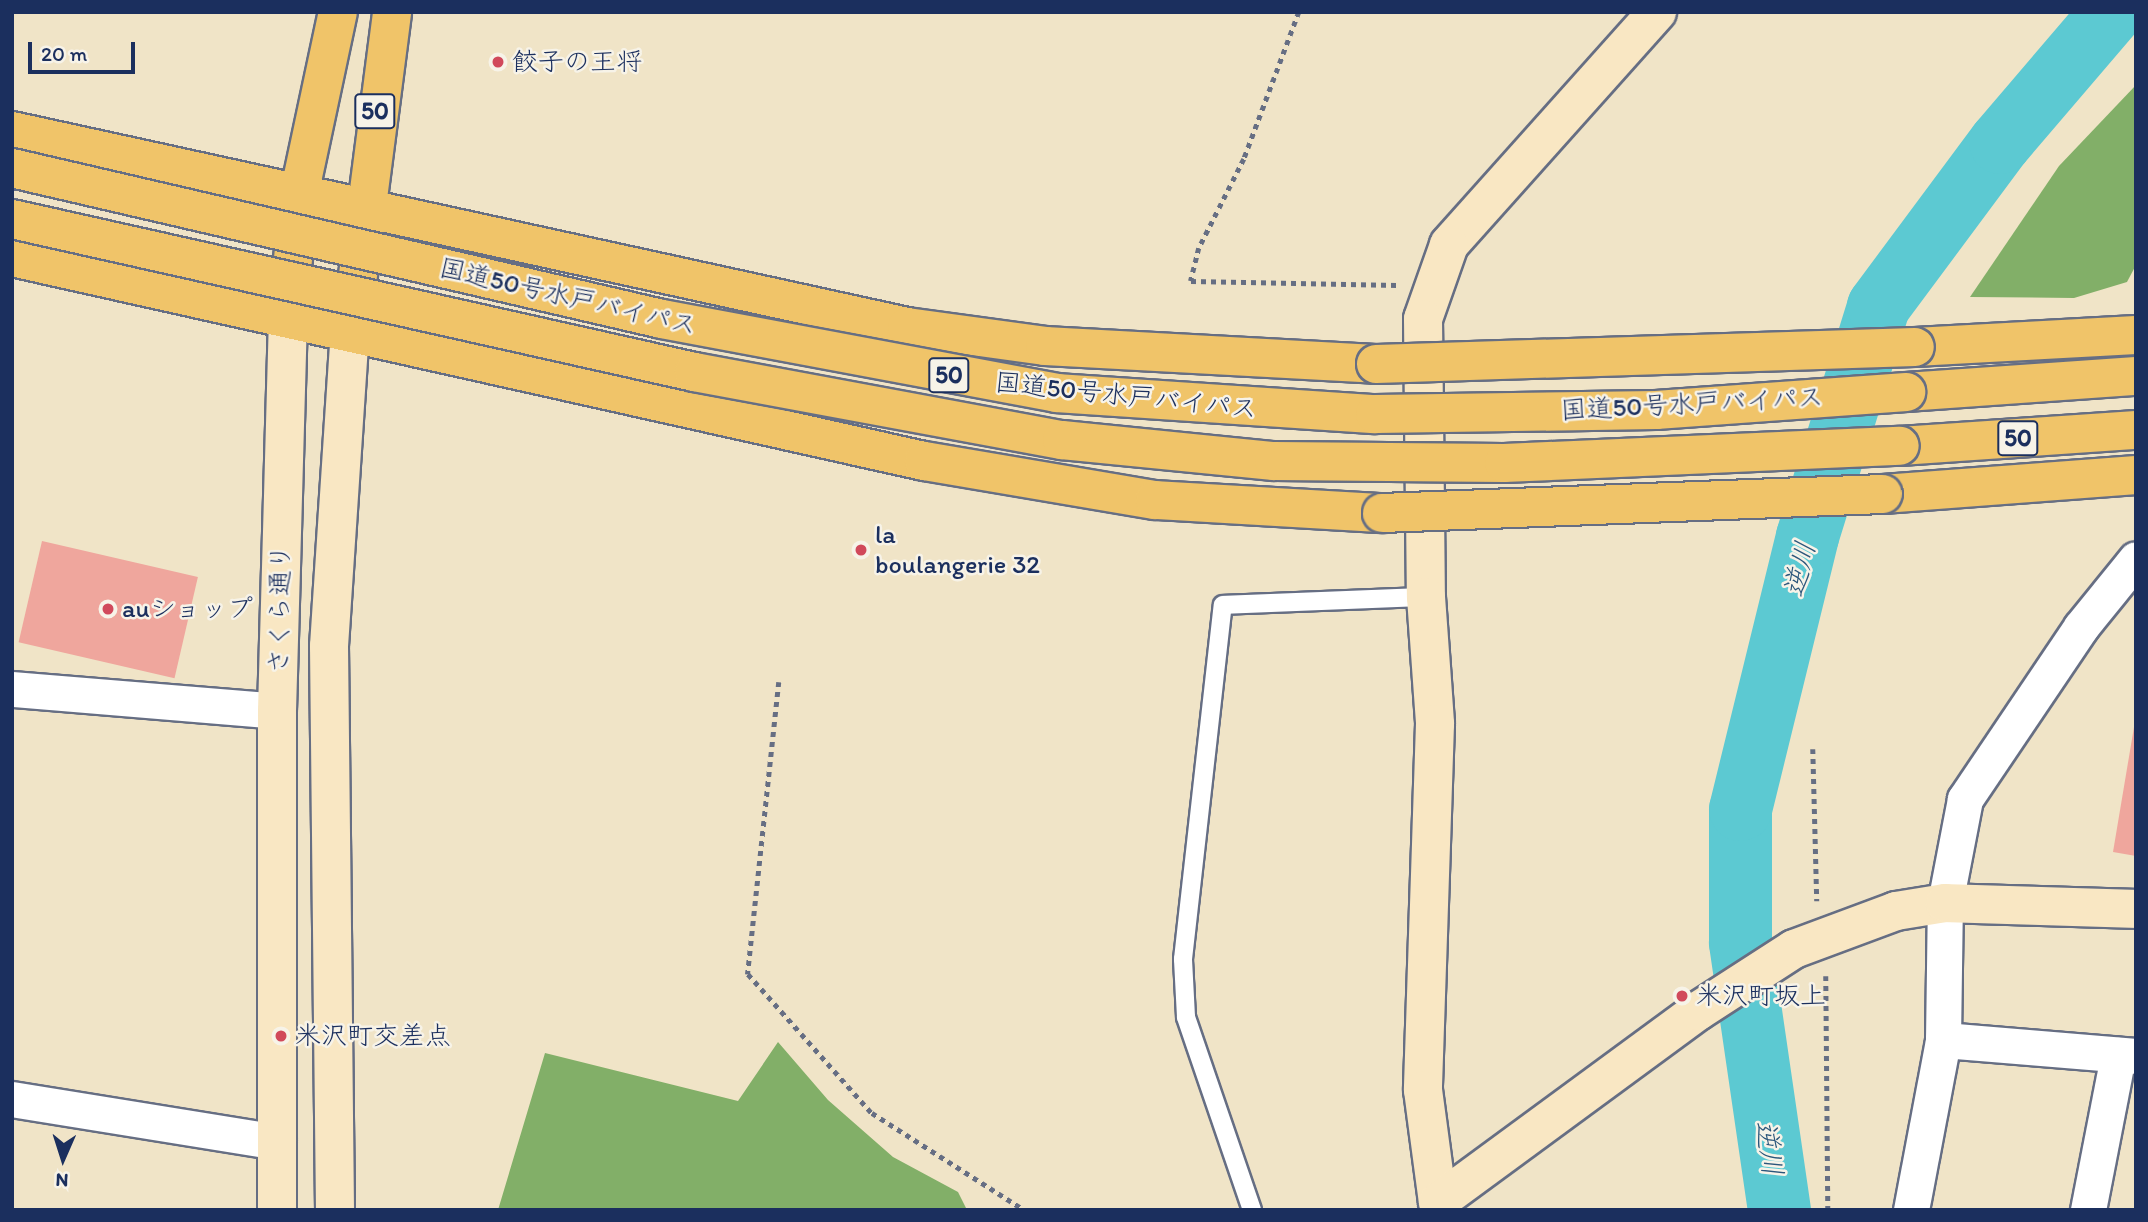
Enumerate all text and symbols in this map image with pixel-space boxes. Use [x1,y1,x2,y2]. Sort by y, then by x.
scale bar [32,28,138,72]
text: 20 m [41,41,87,66]
place label: 餃子の王将 [512,46,642,78]
marker: 餃子の王将 [490,54,506,70]
road number: 50 [354,90,396,132]
street label: 国道50号水戸バイパス [436,252,700,342]
road number: 50 [928,354,970,396]
street label: 国道50号水戸バイパス [993,367,1259,425]
street label: 国道50号水戸バイパス [1560,382,1824,426]
road number: 50 [1997,418,2039,458]
place label: la boulangerie 32 [875,519,1040,580]
water label: 逆川 [1776,538,1822,600]
marker: la boulangerie 32 [853,542,869,558]
street label: さくら通り [263,544,297,674]
place label: auショップ [122,593,254,625]
marker: auショップ [100,601,116,617]
place label: 米沢町坂上 [1696,980,1826,1012]
marker: 米沢町坂上 [1674,988,1690,1004]
place label: 米沢町交差点 [295,1020,451,1052]
marker: 米沢町交差点 [273,1028,289,1044]
water label: 逆川 [1749,1118,1791,1178]
north arrow [28,1124,98,1194]
text: N [55,1169,69,1192]

